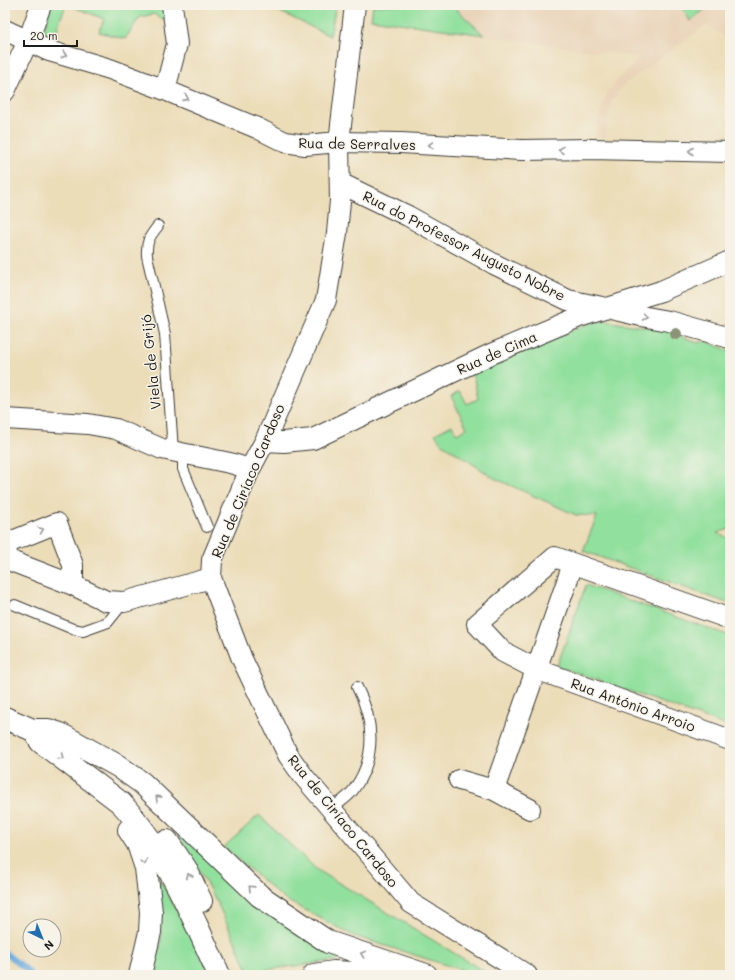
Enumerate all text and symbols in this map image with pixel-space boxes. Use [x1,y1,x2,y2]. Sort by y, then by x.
scale bar [24,22,77,48]
text: 20 m [30,27,58,43]
one-way arrow [60,50,67,59]
one-way arrow [183,94,190,102]
street label: Rua de Serralves [298,133,416,154]
one-way arrow [428,140,434,149]
one-way arrow [558,145,564,154]
one-way arrow [688,147,694,155]
street label: Rua do Professor Augusto Nobre [360,186,569,305]
one-way arrow [642,312,648,321]
street label: Viela de Grijó [136,314,165,410]
street label: Rua de Cima [454,326,540,379]
street label: Rua de Ciríaco Cardoso [206,401,289,561]
one-way arrow [38,526,45,534]
street label: Rua António Arroio [568,673,698,736]
street label: Rua de Ciríaco Cardoso [284,750,403,891]
one-way arrow [56,752,63,759]
one-way arrow [155,796,162,803]
one-way arrow [139,859,148,866]
one-way arrow [186,873,194,880]
one-way arrow [249,886,256,893]
north arrow [22,918,62,958]
text: N [41,937,57,954]
one-way arrow [359,950,366,958]

